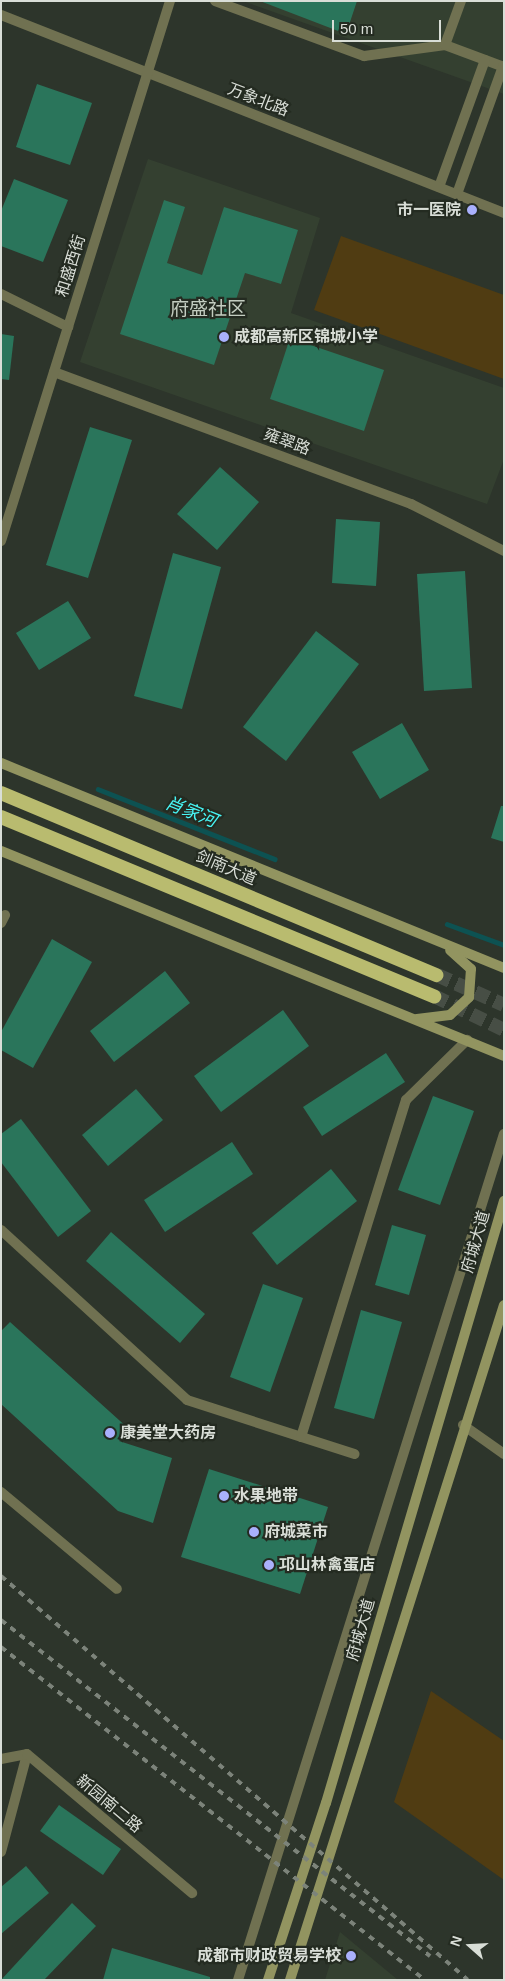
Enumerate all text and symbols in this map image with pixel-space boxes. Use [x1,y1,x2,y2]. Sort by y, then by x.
scale bar [335,10,444,42]
text: 50 m [340,20,373,37]
street label: 万象北路 [225,80,291,120]
place label: 市一医院 [397,200,461,220]
marker: 市一医院 [465,203,479,217]
street label: 和盛西街 [52,233,90,299]
district label: 府盛社区 [170,298,246,320]
place label: 成都高新区锦城小学 [234,327,378,347]
marker: 成都高新区锦城小学 [218,331,230,343]
street label: 雍翠路 [261,425,313,459]
water label: 肖家河 [162,792,220,832]
street label: 剑南大道 [193,847,259,889]
street label: 府城大道 [458,1209,494,1275]
place label: 康美堂大药房 [120,1423,216,1443]
marker: 康美堂大药房 [104,1427,116,1439]
place label: 水果地带 [234,1486,298,1506]
marker: 水果地带 [218,1490,230,1502]
place label: 府城菜市 [264,1522,328,1542]
marker: 府城菜市 [248,1526,260,1538]
place label: 邛山林禽蛋店 [279,1555,375,1575]
marker: 邛山林禽蛋店 [263,1559,275,1571]
street label: 府城大道 [343,1597,379,1663]
street label: 新园南二路 [72,1771,146,1837]
north arrow [445,1921,495,1971]
text: N [447,1934,465,1949]
place label: 成都市财政贸易学校 [197,1946,341,1966]
marker: 成都市财政贸易学校 [345,1950,357,1962]

